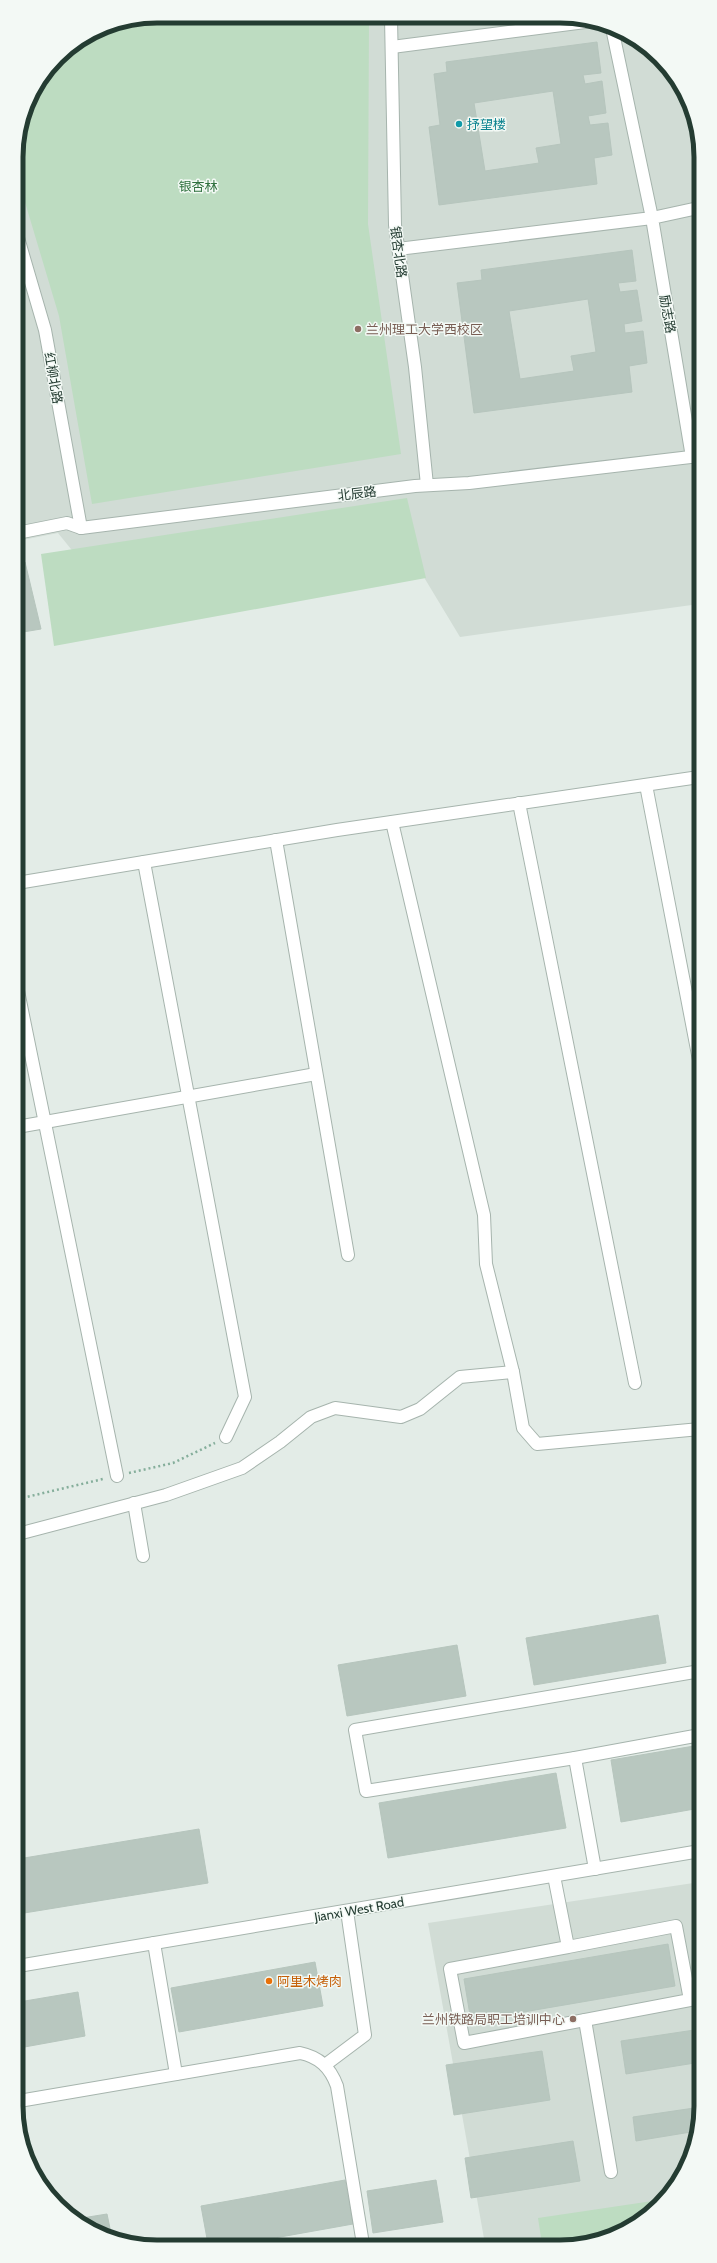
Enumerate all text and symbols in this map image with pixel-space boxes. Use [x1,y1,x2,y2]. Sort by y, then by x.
place label: 抒望楼 [467,116,506,132]
marker: 抒望楼 [454,119,464,129]
park label: 银杏林 [178,178,218,194]
street label: 银杏北路 [387,225,411,279]
street label: 励志路 [657,293,679,335]
place label: 兰州理工大学西校区 [366,321,483,337]
marker: 兰州理工大学西校区 [353,324,363,334]
street label: 红柳北路 [42,351,66,405]
street label: 北辰路 [337,483,377,503]
street label: Jianxi West Road [312,1893,405,1925]
place label: 阿里木烤肉 [277,1973,342,1989]
marker: 阿里木烤肉 [264,1976,274,1986]
place label: 兰州铁路局职工培训中心 [422,2011,565,2027]
marker: 兰州铁路局职工培训中心 [568,2014,578,2024]

